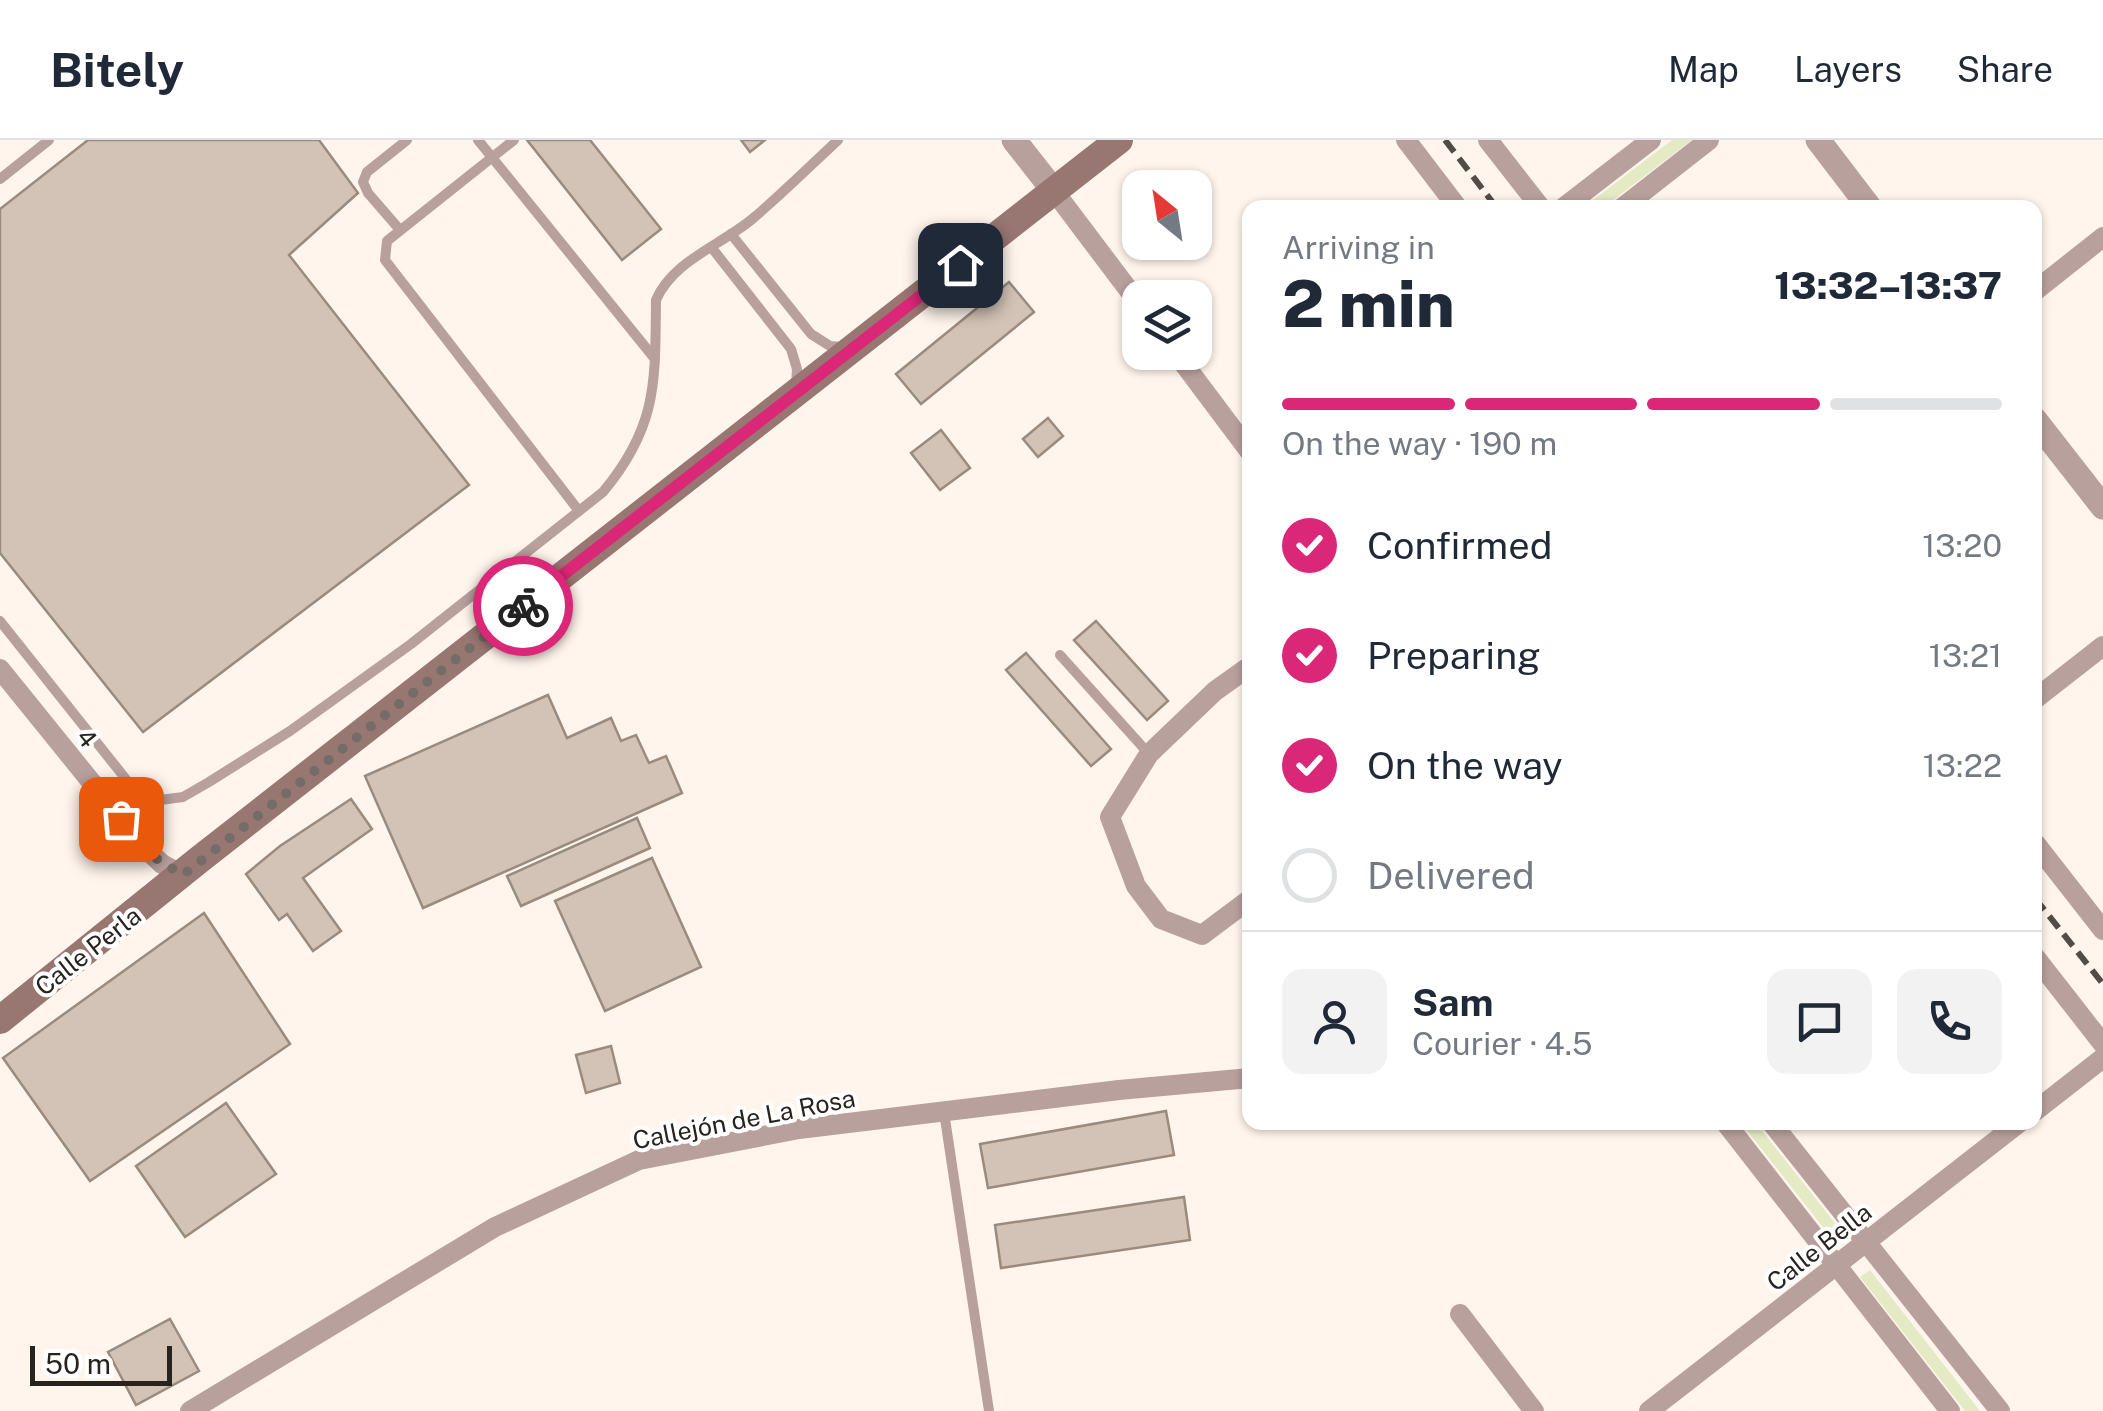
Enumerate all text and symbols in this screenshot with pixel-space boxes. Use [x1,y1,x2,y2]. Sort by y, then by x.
text: Bitely [50,41,184,98]
text: Map [1668,49,1739,90]
text: Layers [1794,49,1902,90]
text: Share [1957,49,2053,90]
north arrow [1122,170,1212,260]
map controls [1122,170,1212,370]
pin [918,223,1003,308]
text: Arriving in [1282,229,1435,266]
icon: home [933,238,988,293]
text: 13:32–13:37 [1774,263,2002,308]
text: 2 min [1282,265,1455,342]
button: layers [1122,280,1212,370]
text: On the way · 190 m [1282,425,1557,462]
icon: check [1282,518,1337,573]
text: Confirmed [1367,523,1552,568]
text: 13:20 [1922,527,2002,564]
courier [473,556,573,656]
icon: bike [496,579,551,634]
icon: check [1282,628,1337,683]
text: Preparing [1367,633,1541,678]
text: 13:21 [1929,637,2002,674]
street label: 4 [70,722,104,754]
icon: check [1282,738,1337,793]
text: On the way [1367,743,1563,788]
text: 13:22 [1923,747,2002,784]
pin [79,777,164,862]
icon: bag [94,792,149,847]
text: Delivered [1367,853,1535,898]
street label: Calle Perla [29,900,147,1002]
button: person [1282,969,1387,1074]
button: chat [1767,969,1872,1074]
button: phone [1897,969,2002,1074]
text: Sam [1412,980,1494,1025]
text: Courier · 4.5 [1412,1025,1592,1062]
street label: Callejón de La Rosa [630,1083,858,1155]
street label: Calle Bella [1761,1197,1877,1297]
scale bar [30,1341,172,1386]
text: 50 m [45,1347,111,1380]

